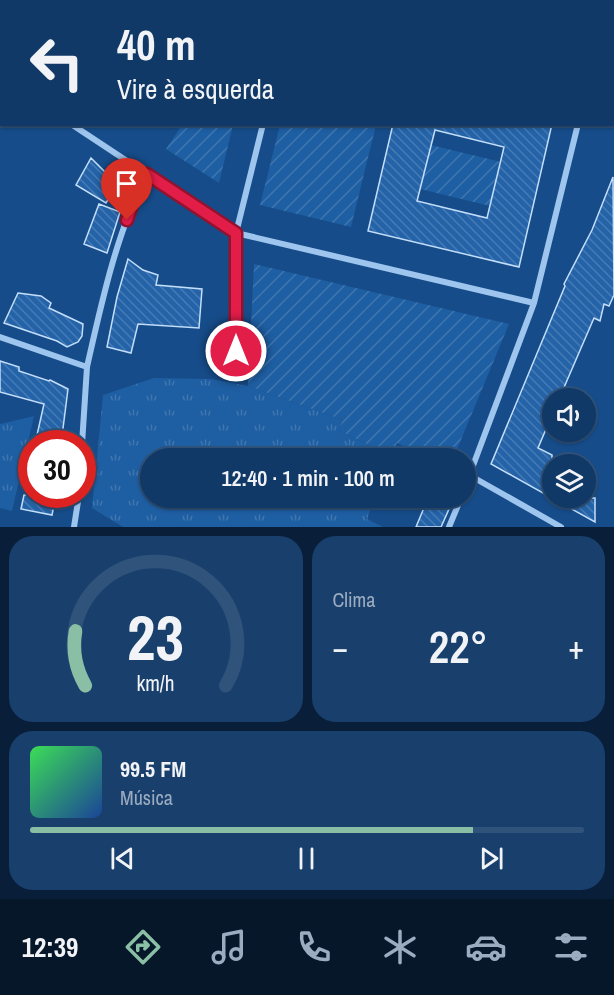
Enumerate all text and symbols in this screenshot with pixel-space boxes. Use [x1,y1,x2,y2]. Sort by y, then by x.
text: 40 m [117,17,196,73]
icon: left [18,24,96,102]
text: Vire à esquerda [117,71,274,107]
pin [101,158,152,220]
icon: arrive [110,167,143,200]
position arrow [204,319,268,383]
map controls [542,388,596,508]
button: sound [542,388,596,442]
speed limit sign: 30 [18,430,96,508]
button: layers [542,454,596,508]
text: 12:40 · 1 min · 100 m [221,463,395,493]
text: Clima [333,586,375,613]
text: 23 [127,595,184,679]
text: 22° [429,616,488,677]
text: − [333,625,348,669]
text: + [568,625,584,669]
text: km/h [137,669,175,698]
text: 99.5 FM [120,754,186,784]
text: Música [120,784,173,811]
icon: previous [106,842,139,875]
icon: pause [290,842,323,875]
icon: next [475,842,508,875]
icon: directions [122,926,164,968]
icon: music [208,926,250,968]
icon: phone [293,926,335,968]
icon: climate [379,926,421,968]
icon: car [465,926,507,968]
icon: filters [550,926,592,968]
text: 12:39 [22,929,78,965]

